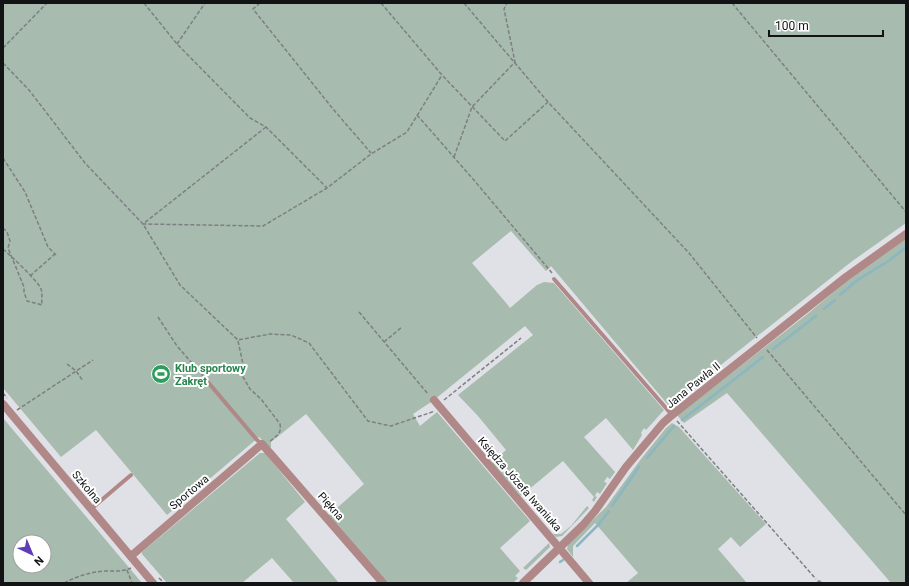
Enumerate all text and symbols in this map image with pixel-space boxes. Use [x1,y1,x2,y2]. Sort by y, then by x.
scale bar [769,12,883,38]
text: 100 m [775,19,809,33]
street label: Jana Pawła II [664,360,723,411]
place label: Klub sportowy Zakręt [175,362,246,388]
sports icon: Klub sportowy Zakręt [150,363,172,385]
street label: Księdza Józefa Iwaniuka [475,434,564,534]
street label: Szkolna [69,468,104,506]
street label: Sportowa [167,472,212,512]
street label: Piękna [315,490,346,523]
north arrow [12,534,52,574]
text: N [31,553,46,568]

